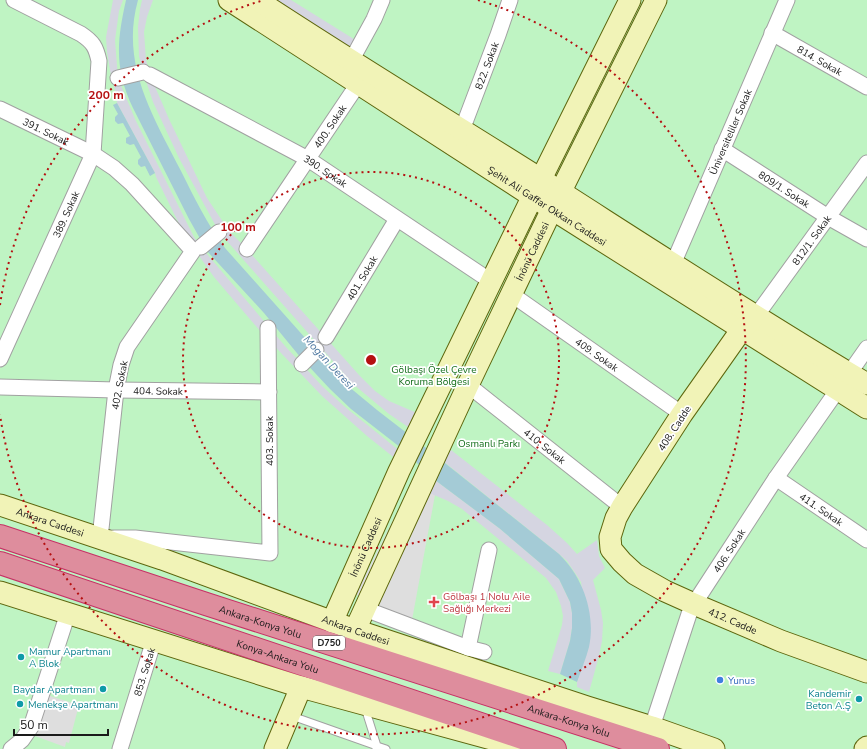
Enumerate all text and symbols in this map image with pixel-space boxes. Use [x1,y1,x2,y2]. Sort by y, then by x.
street label: 822. Sokak [472,39,503,92]
street label: 814. Sokak [794,43,845,80]
street label: Üniversiteliler Sokak [706,86,756,177]
text: 200 m [88,87,124,103]
street label: 400. Sokak [311,101,351,151]
street label: 391. Sokak [20,115,72,150]
street label: 390. Sokak [301,152,350,192]
street label: Şehit Ali Gaffar Okkan Caddesi [485,163,609,250]
street label: 809/1. Sokak [755,168,813,212]
street label: 389. Sokak [50,188,84,240]
street label: 812/1. Sokak [789,212,835,268]
text: 100 m [220,219,256,235]
street label: İnönü Caddesi [513,220,553,283]
street label: 401. Sokak [344,253,382,303]
water label: Mogan Deresi [300,332,358,393]
street label: 409. Sokak [572,335,622,376]
centre of rings [364,353,378,367]
street label: 402. Sokak [108,358,132,411]
park label: Gölbaşı Özel Çevre Koruma Bölgesi [391,363,477,389]
street label: 404. Sokak [133,384,184,399]
street label: 408. Cadde [655,403,695,454]
street label: 403. Sokak [263,415,277,466]
street label: 410. Sokak [520,426,569,468]
park label: Osmanlı Parkı [458,437,520,451]
street label: 411. Sokak [796,490,846,530]
street label: Ankara Caddesi [14,505,86,541]
street label: İnönü Caddesi [347,515,385,579]
street label: 406. Sokak [710,525,750,576]
place label: Gölbaşı 1 Nolu Aile Sağlığı Merkezi [443,590,530,616]
marker: Gölbaşı 1 Nolu Aile Sağlığı Merkezi [428,596,440,608]
street label: Ankara-Konya Yolu [217,603,303,642]
street label: 412. Cadde [706,605,759,638]
street label: Ankara Caddesi [320,612,391,649]
road number: D750 [313,636,345,650]
street label: Konya-Ankara Yolu [235,637,320,677]
place label: Mamur Apartmanı A Blok [29,645,111,671]
street label: 853. Sokak [131,645,159,698]
marker: Mamur Apartmanı A Blok [16,652,26,662]
place label: Yunus [727,674,755,688]
marker: Yunus [715,675,725,685]
place label: Baydar Apartmanı [13,683,95,697]
marker: Baydar Apartmanı [98,684,108,694]
place label: Kandemir Beton A.Ş [806,687,851,713]
marker: Kandemir Beton A.Ş [854,694,864,704]
place label: Menekşe Apartmanı [28,698,118,712]
marker: Menekşe Apartmanı [15,699,25,709]
street label: Ankara-Konya Yolu [525,702,612,741]
scale bar [14,711,108,737]
text: 50 m [20,717,48,733]

